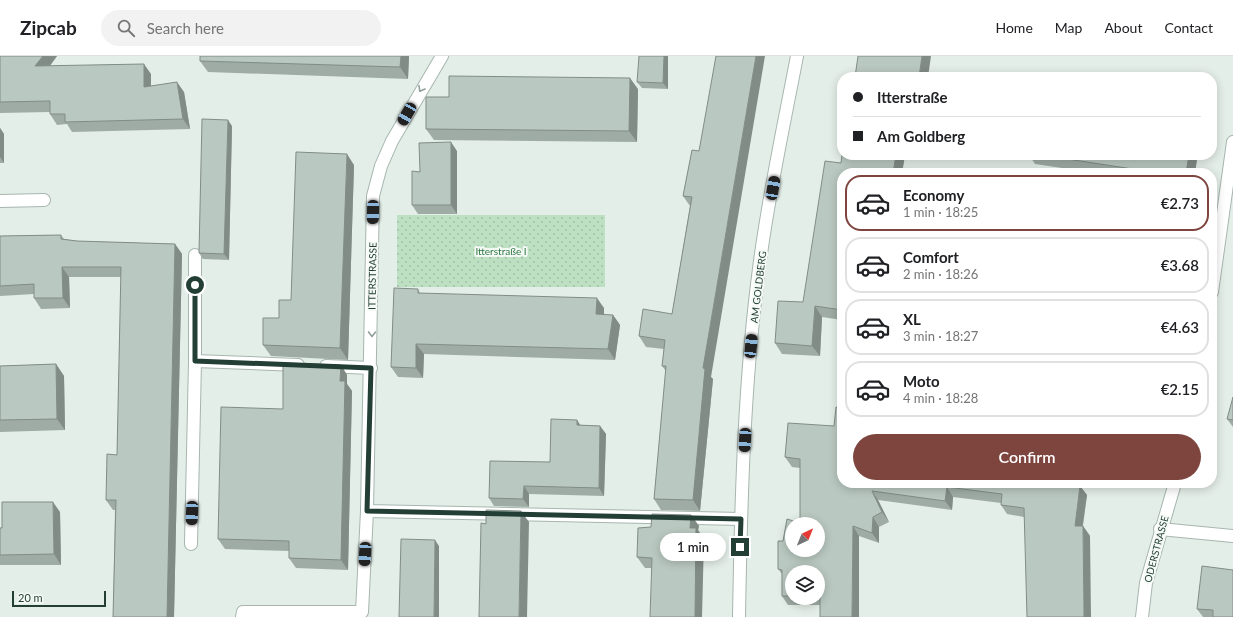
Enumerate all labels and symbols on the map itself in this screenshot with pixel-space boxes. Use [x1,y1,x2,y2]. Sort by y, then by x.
one-way arrow [419,85,426,92]
car [396,101,418,127]
car [765,175,781,201]
car [367,200,379,224]
street label: ITTERSTRASSE [365,242,379,310]
park label: Itterstraße I [475,245,527,257]
street label: AM GOLDBERG [748,250,768,324]
route start [186,276,204,294]
one-way arrow [367,331,376,337]
car [744,333,758,359]
car [738,428,752,452]
car [186,501,198,525]
street label: ODERSTRASSE [1141,514,1171,584]
north arrow [785,517,825,557]
callout: 1 min [660,533,726,561]
route end [731,538,749,556]
car [358,542,372,566]
scale bar [12,589,106,608]

